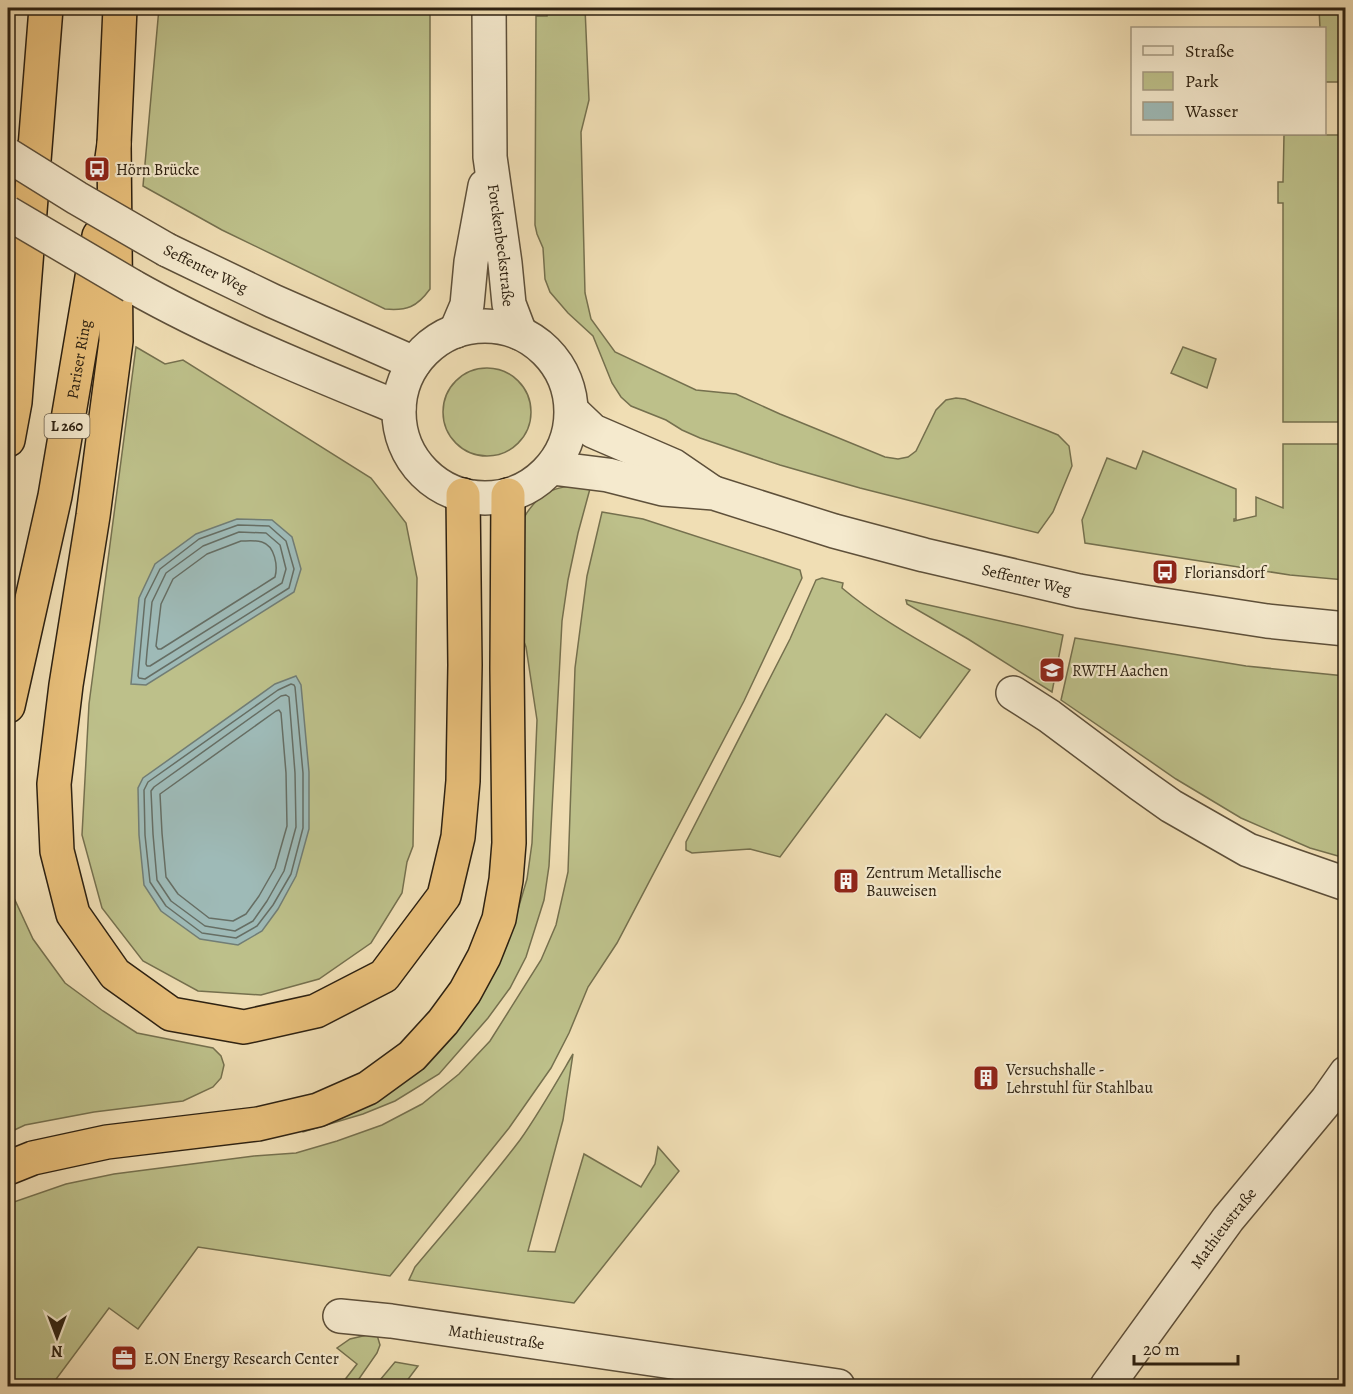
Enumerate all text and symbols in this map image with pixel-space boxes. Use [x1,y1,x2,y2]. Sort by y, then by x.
legend [1131,27,1326,135]
text: Straße [1185,39,1234,63]
text: Park [1185,69,1219,93]
text: Wasser [1184,99,1238,123]
bus stop icon: Hörn Brücke [82,154,112,184]
place label: Hörn Brücke [116,159,200,181]
street label: Forckenbeckstraße [482,182,519,308]
street label: Seffenter Weg [160,239,252,299]
street label: Pariser Ring [62,318,97,401]
road number: L 260 [44,414,90,438]
bus stop icon: Floriansdorf [1150,557,1180,587]
street label: Seffenter Weg [980,559,1074,601]
place label: Floriansdorf [1184,562,1268,584]
school or university icon: RWTH Aachen [1037,655,1067,685]
place label: RWTH Aachen [1072,660,1168,682]
place label: Zentrum Metallische Bauweisen [866,862,1002,902]
building icon: Zentrum Metallische Bauweisen [831,866,861,896]
place label: Versuchshalle - Lehrstuhl für Stahlbau [1005,1059,1153,1099]
building icon: Versuchshalle - Lehrstuhl für Stahlbau [971,1063,1001,1093]
street label: Mathieustraße [1185,1183,1262,1274]
north arrow [27,1307,87,1367]
street label: Mathieustraße [447,1319,546,1355]
scale bar [1134,1328,1238,1366]
text: 20 m [1143,1337,1180,1361]
text: N [51,1340,63,1362]
office icon: E.ON Energy Research Center [109,1343,139,1373]
place label: E.ON Energy Research Center [144,1348,339,1370]

